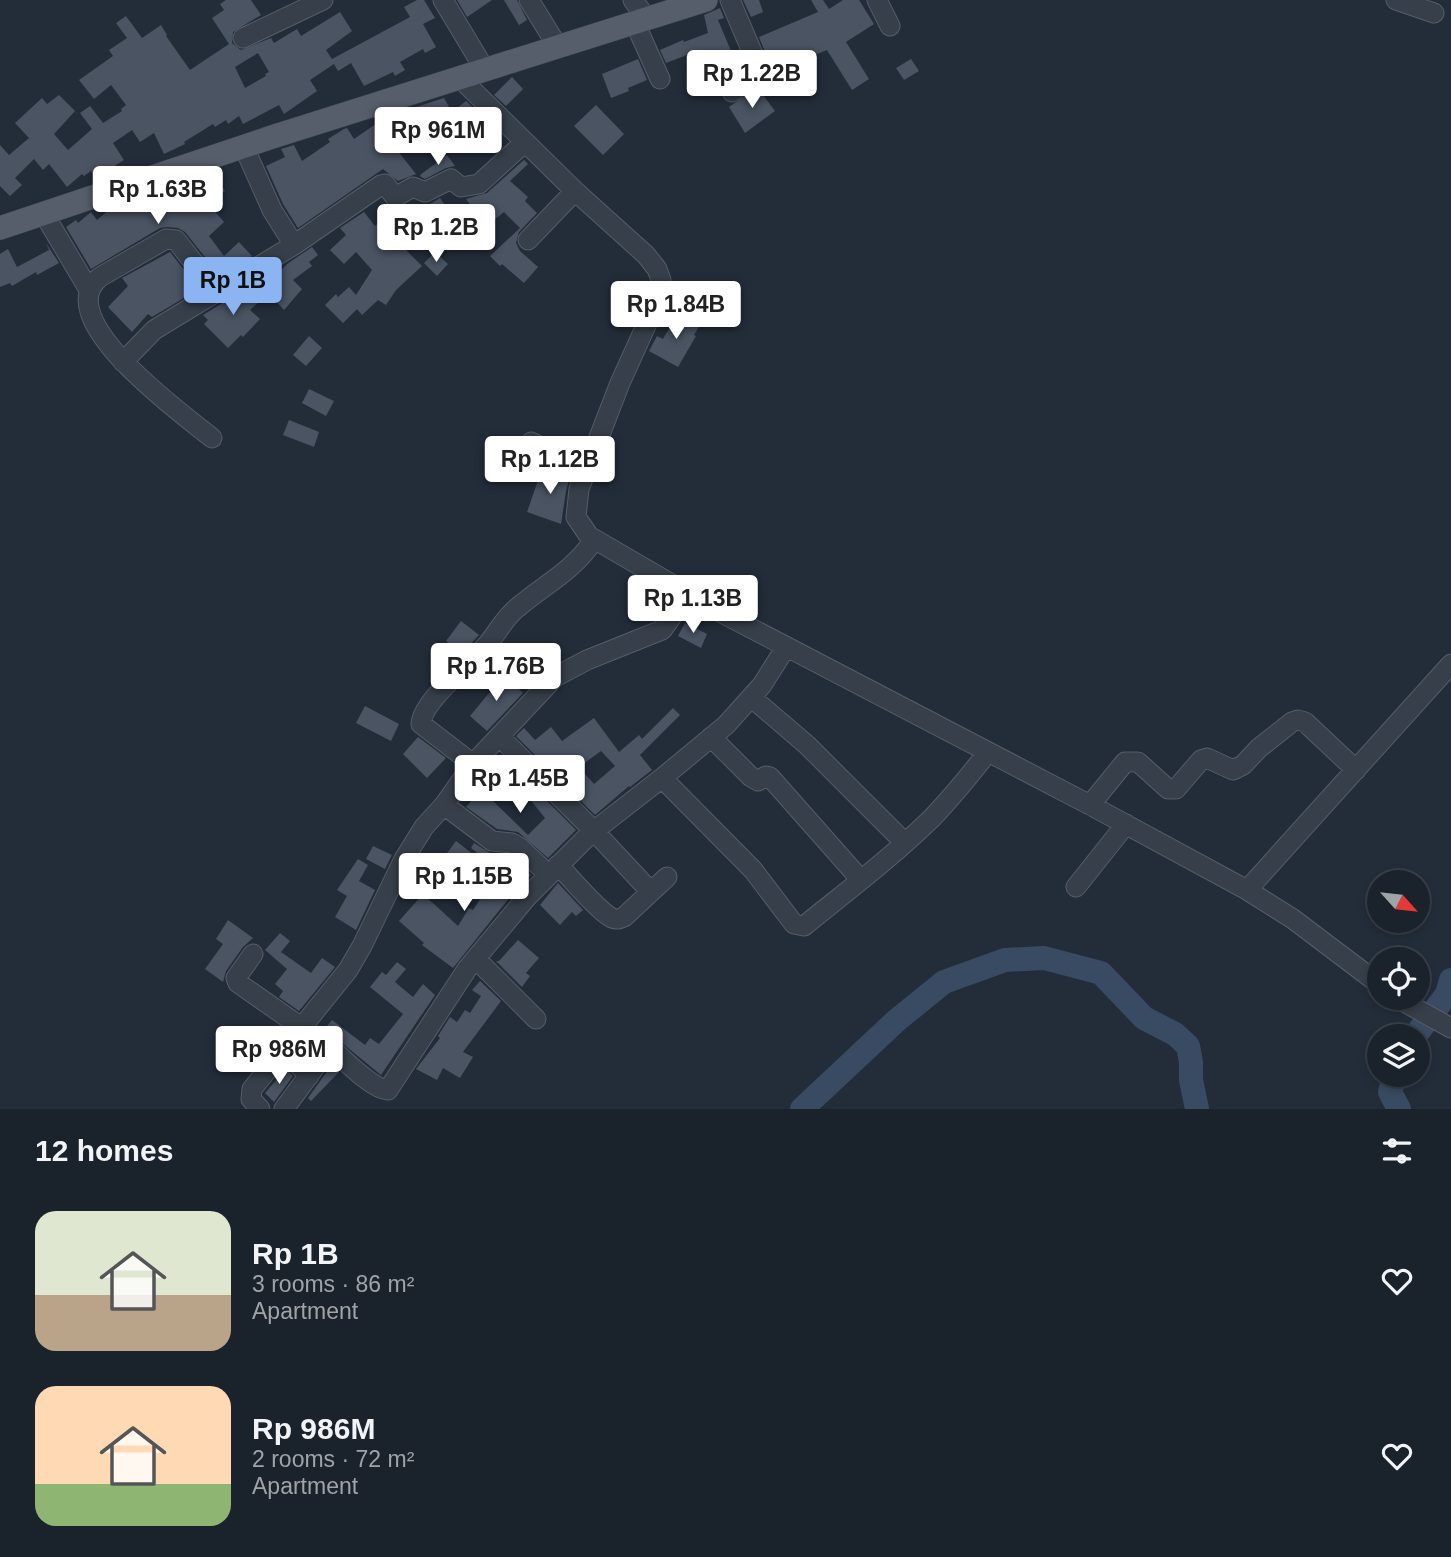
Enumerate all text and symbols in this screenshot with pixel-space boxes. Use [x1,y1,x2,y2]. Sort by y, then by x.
pin: Rp 1.22B [680,50,824,110]
text: Rp 1.22B [703,60,801,86]
pin: Rp 961M [373,108,503,167]
text: Rp 961M [391,117,485,143]
pin: Rp 1.63B [86,166,230,226]
text: Rp 1.63B [109,176,207,202]
pin: Rp 1.2B [371,204,501,264]
text: Rp 1.2B [393,214,479,240]
pin: Rp 1B [184,258,282,317]
text: Rp 1B [200,267,266,293]
pin: Rp 1.84B [604,282,748,341]
text: Rp 1.84B [627,291,725,317]
pin: Rp 1.12B [478,436,622,496]
text: Rp 1.12B [501,446,599,472]
pin: Rp 1.13B [621,576,765,635]
text: Rp 1.13B [644,585,742,611]
pin: Rp 1.76B [424,644,568,703]
text: Rp 1.76B [447,653,545,679]
pin: Rp 1.45B [448,756,592,815]
text: Rp 1.45B [471,765,569,791]
pin: Rp 1.15B [392,853,536,913]
text: Rp 1.15B [415,863,513,889]
north arrow [1367,870,1430,933]
map controls [1367,870,1430,1087]
button: locate [1367,947,1430,1010]
button: layers [1367,1024,1430,1087]
pin: Rp 986M [214,1026,344,1086]
text: Rp 986M [232,1036,326,1062]
icon: filters [1378,1132,1416,1170]
text: 12 homes [35,1134,173,1167]
text: Rp 1B [252,1237,339,1270]
icon: home [91,1239,175,1323]
icon: heart [1378,1262,1416,1300]
text: 3 rooms · 86 m² [252,1271,414,1297]
text: Apartment [252,1298,358,1324]
text: Rp 986M [252,1412,375,1445]
icon: home [91,1414,175,1498]
icon: heart [1378,1437,1416,1475]
text: 2 rooms · 72 m² [252,1446,414,1472]
text: Apartment [252,1473,358,1499]

